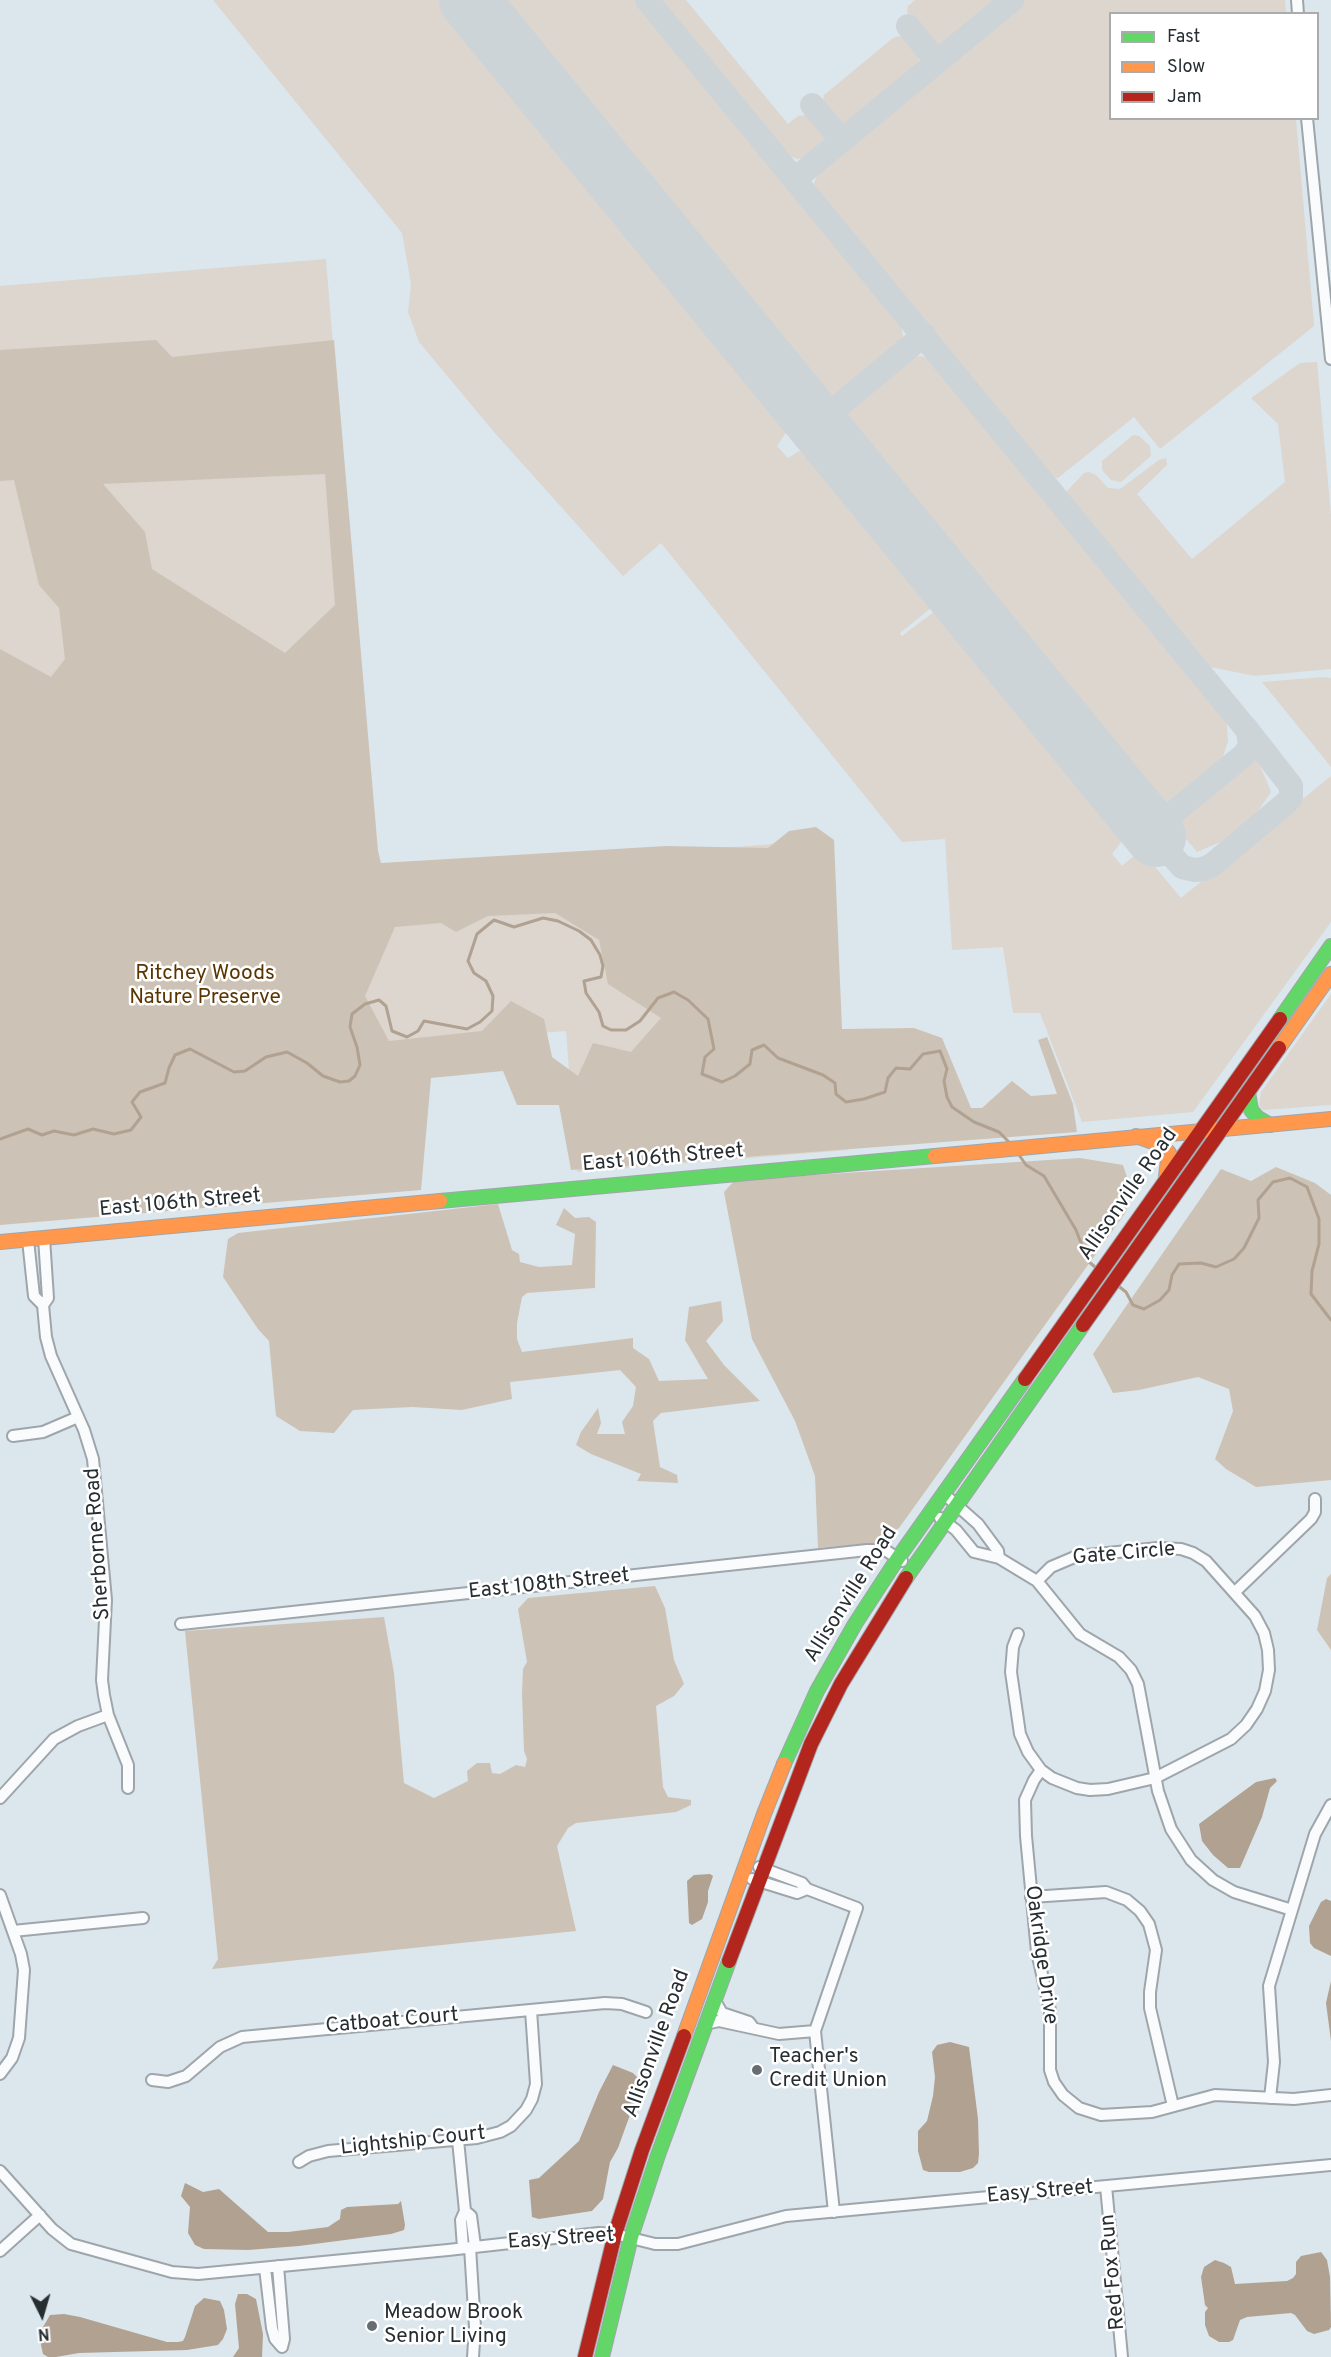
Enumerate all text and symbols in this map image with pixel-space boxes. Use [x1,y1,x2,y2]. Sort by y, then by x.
legend [1109,12,1319,120]
text: Fast [1167,26,1200,49]
text: Slow [1167,56,1205,79]
text: Jam [1167,86,1202,109]
park label: Ritchey Woods Nature Preserve [129,962,281,1012]
street label: Allisonville Road [1074,1124,1184,1266]
street label: East 106th Street [581,1139,745,1179]
street label: East 106th Street [98,1184,262,1224]
street label: Sherborne Road [81,1467,117,1621]
street label: Allisonville Road [800,1522,904,1668]
street label: Gate Circle [1072,1538,1176,1572]
street label: East 108th Street [467,1564,631,1606]
street label: Oakridge Drive [1018,1884,1062,2026]
street label: Allisonville Road [620,1967,696,2121]
street label: Catboat Court [324,2004,460,2040]
place label: Teacher's Credit Union [769,2045,887,2095]
marker: Teacher's Credit Union [750,2063,764,2077]
street label: Lightship Court [339,2122,487,2162]
street label: Easy Street [986,2176,1094,2210]
street label: Red Fox Run [1096,2213,1132,2331]
street label: Easy Street [507,2224,615,2256]
north arrow [12,2285,72,2345]
place label: Meadow Brook Senior Living [384,2301,523,2351]
marker: Meadow Brook Senior Living [365,2319,379,2333]
text: N [37,2322,50,2343]

